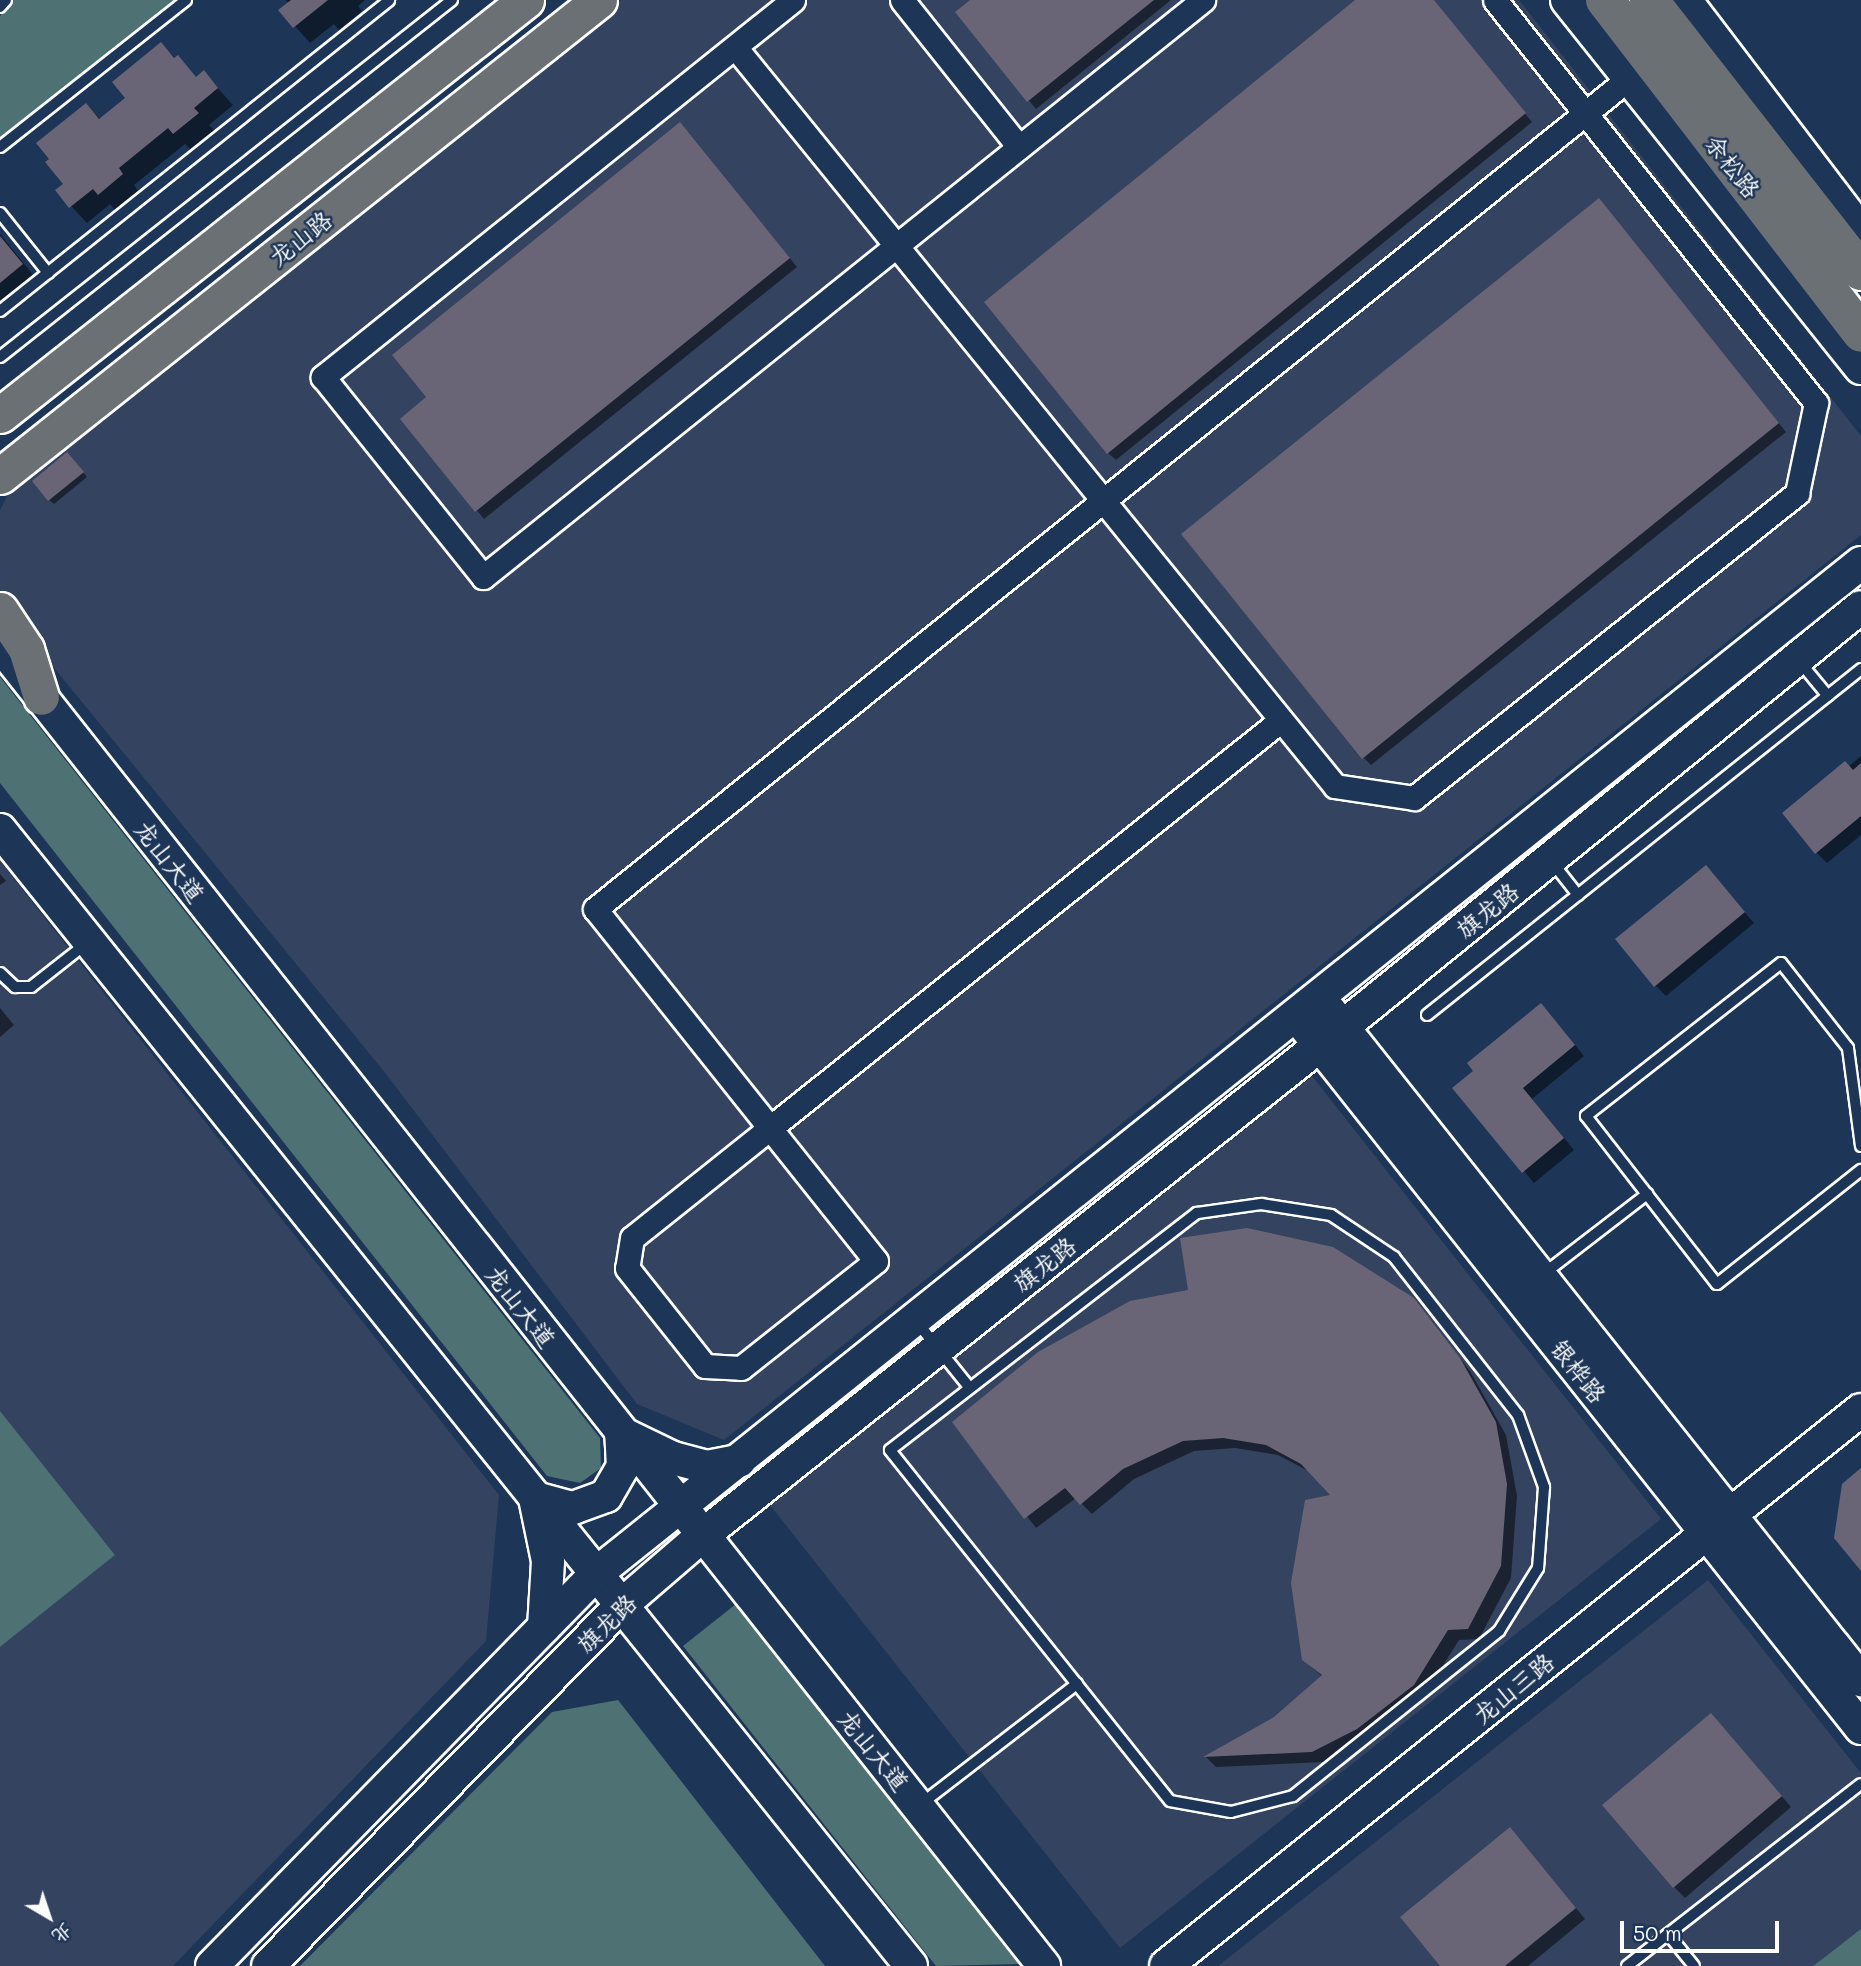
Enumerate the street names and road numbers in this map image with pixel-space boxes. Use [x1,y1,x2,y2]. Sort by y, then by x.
street label: 余松路 [1699,129,1767,203]
street label: 龙山路 [263,204,337,272]
street label: 龙山大道 [129,814,211,908]
street label: 旗龙路 [1450,876,1524,944]
street label: 旗龙路 [1007,1230,1081,1298]
street label: 龙山大道 [480,1259,562,1353]
street label: 银桦路 [1545,1334,1613,1408]
street label: 旗龙路 [570,1588,642,1658]
street label: 龙山三路 [1467,1647,1559,1729]
street label: 龙山大道 [833,1704,915,1796]

